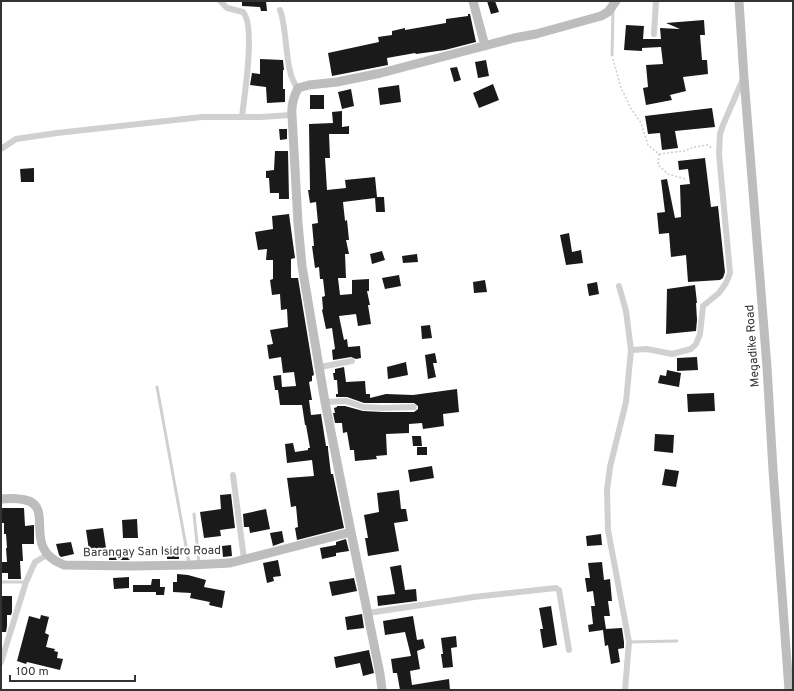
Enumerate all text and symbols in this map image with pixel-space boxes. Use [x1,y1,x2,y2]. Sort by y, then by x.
street label: Megadike Road [742,304,764,388]
street label: Barangay San Isidro Road [83,543,221,561]
scale bar [10,657,135,683]
text: 100 m [16,664,49,680]

